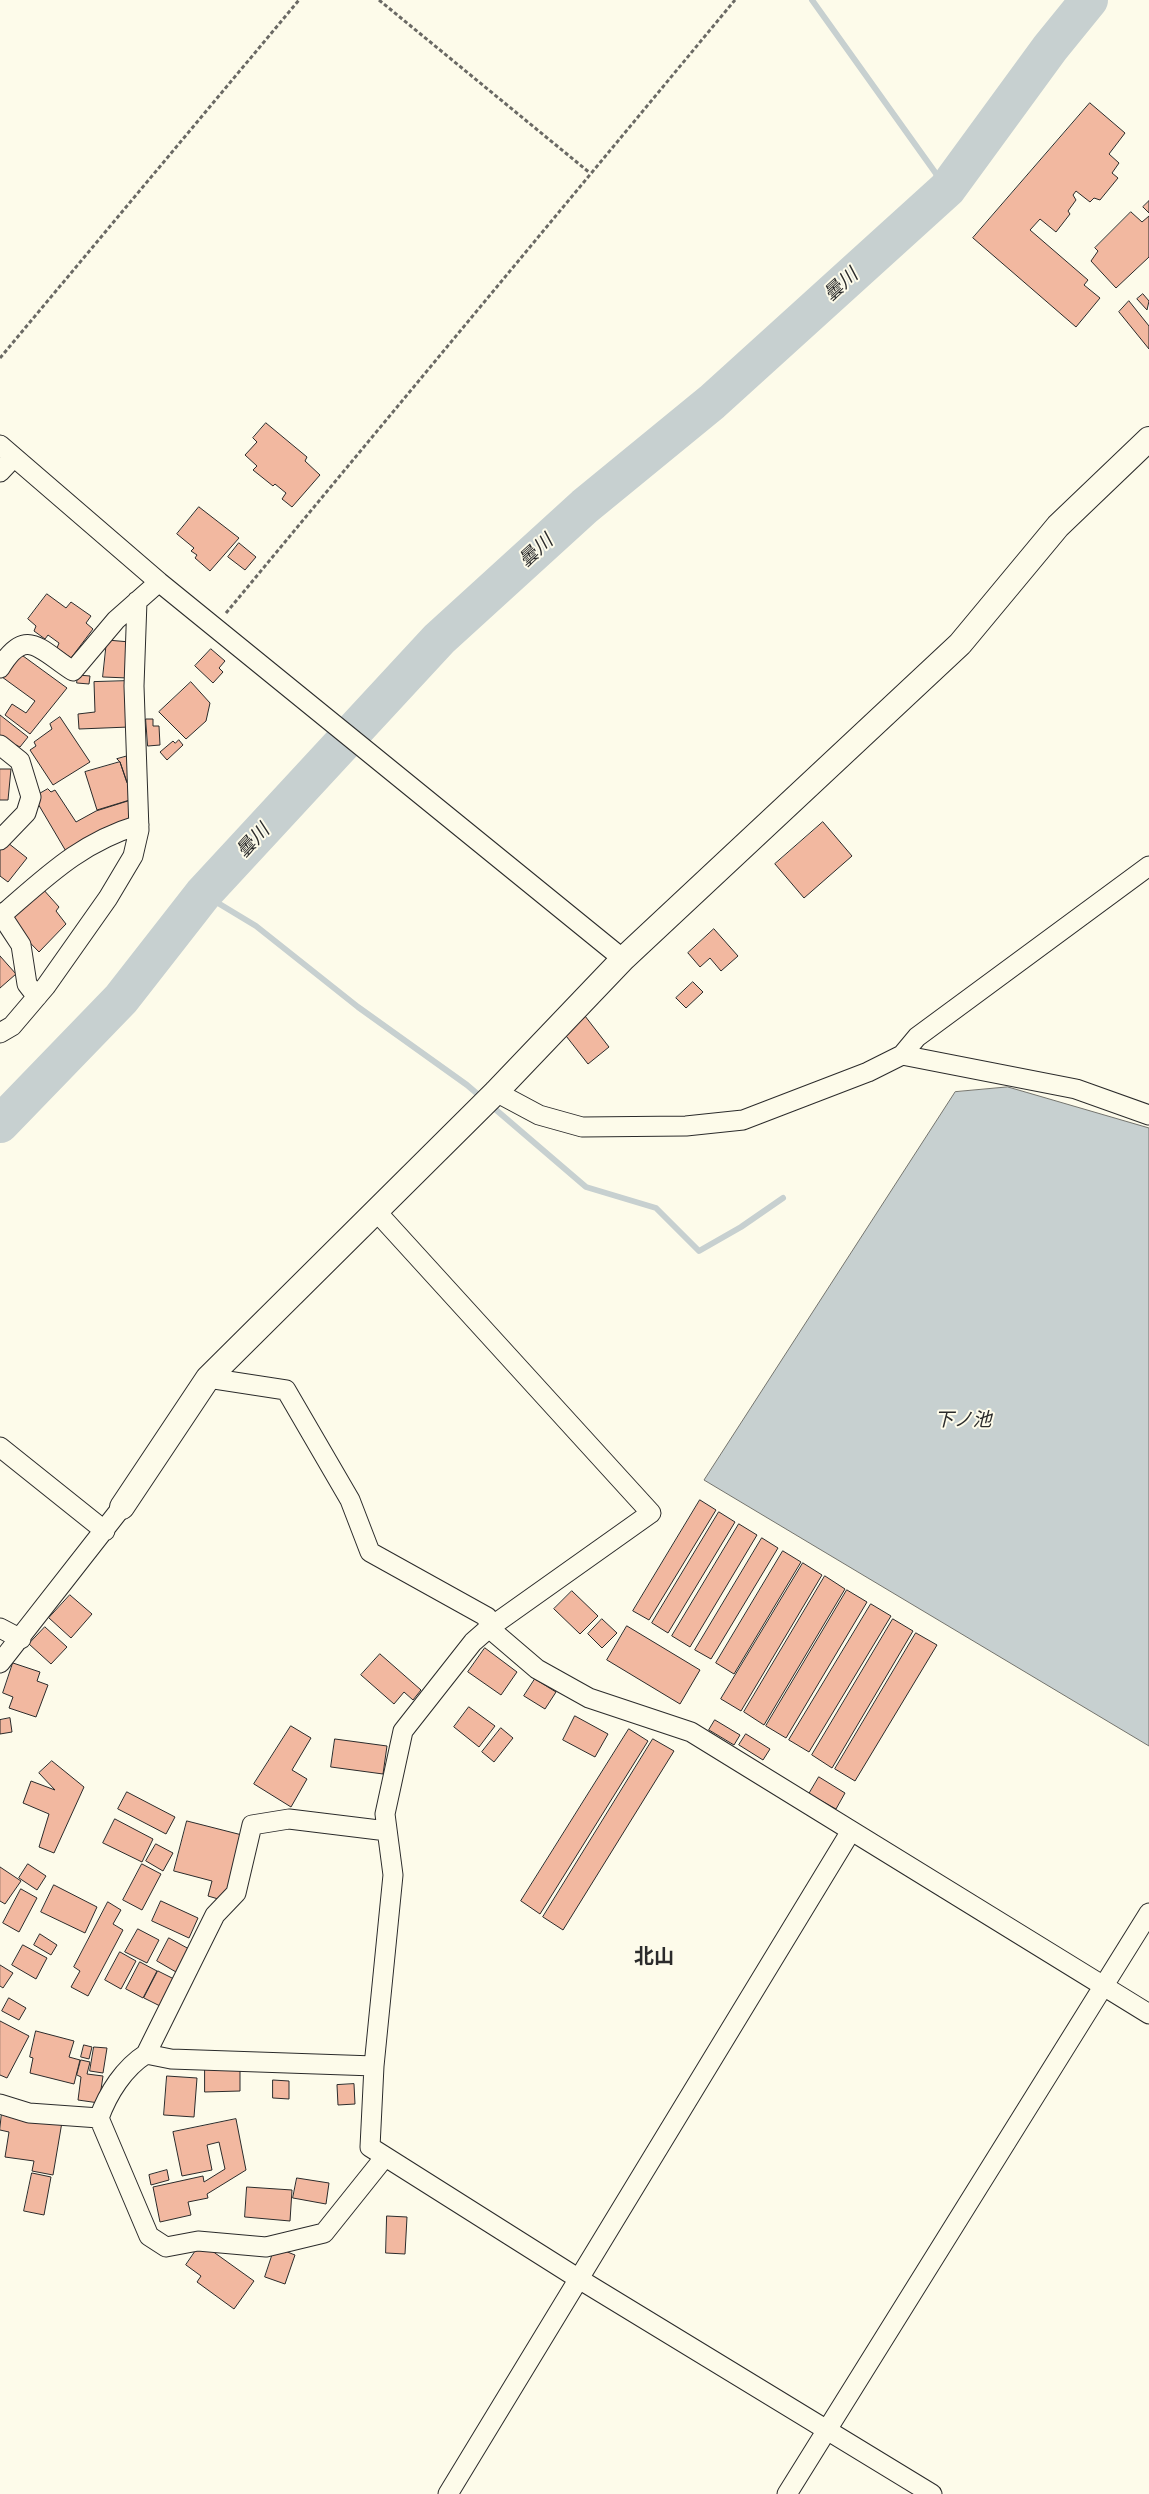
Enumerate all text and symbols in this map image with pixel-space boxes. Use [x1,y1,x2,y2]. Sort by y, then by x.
water label: 曇川 [819,264,863,306]
water label: 曇川 [514,530,558,572]
water label: 曇川 [232,819,274,863]
water label: 下ノ池 [935,1409,991,1431]
district label: 北山 [634,1945,674,1969]

